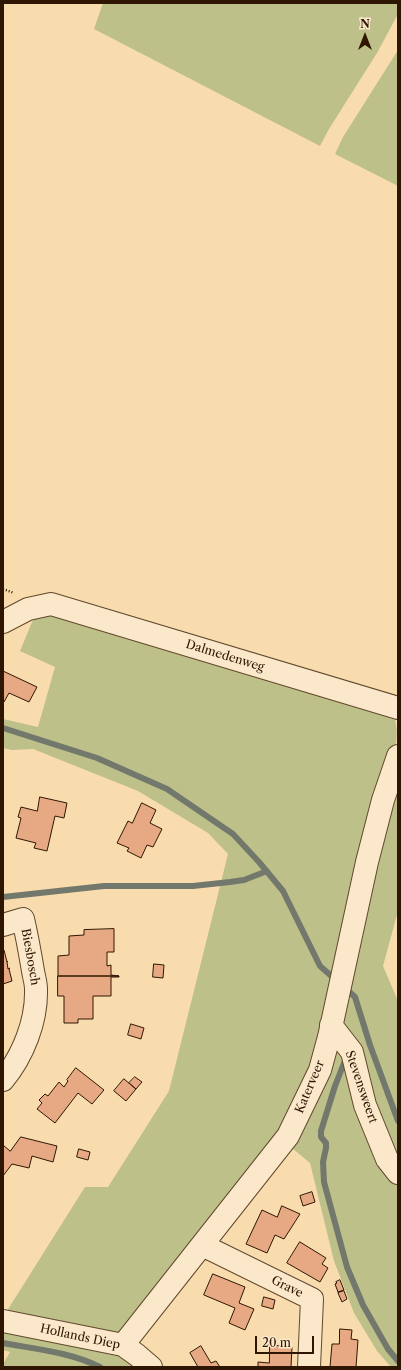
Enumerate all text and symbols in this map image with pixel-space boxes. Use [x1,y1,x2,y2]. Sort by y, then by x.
north arrow [345,16,385,56]
text: N [360,17,370,31]
street label: Dalmedenweg [184,637,266,675]
street label: Biesbosch [18,927,42,987]
street label: Stevensweert [342,1049,380,1125]
street label: Katerveer [292,1058,328,1116]
street label: Grave [269,1273,305,1301]
street label: Hollands Diep [39,1321,121,1353]
scale bar [257,1328,316,1354]
text: 20 m [262,1335,291,1350]

